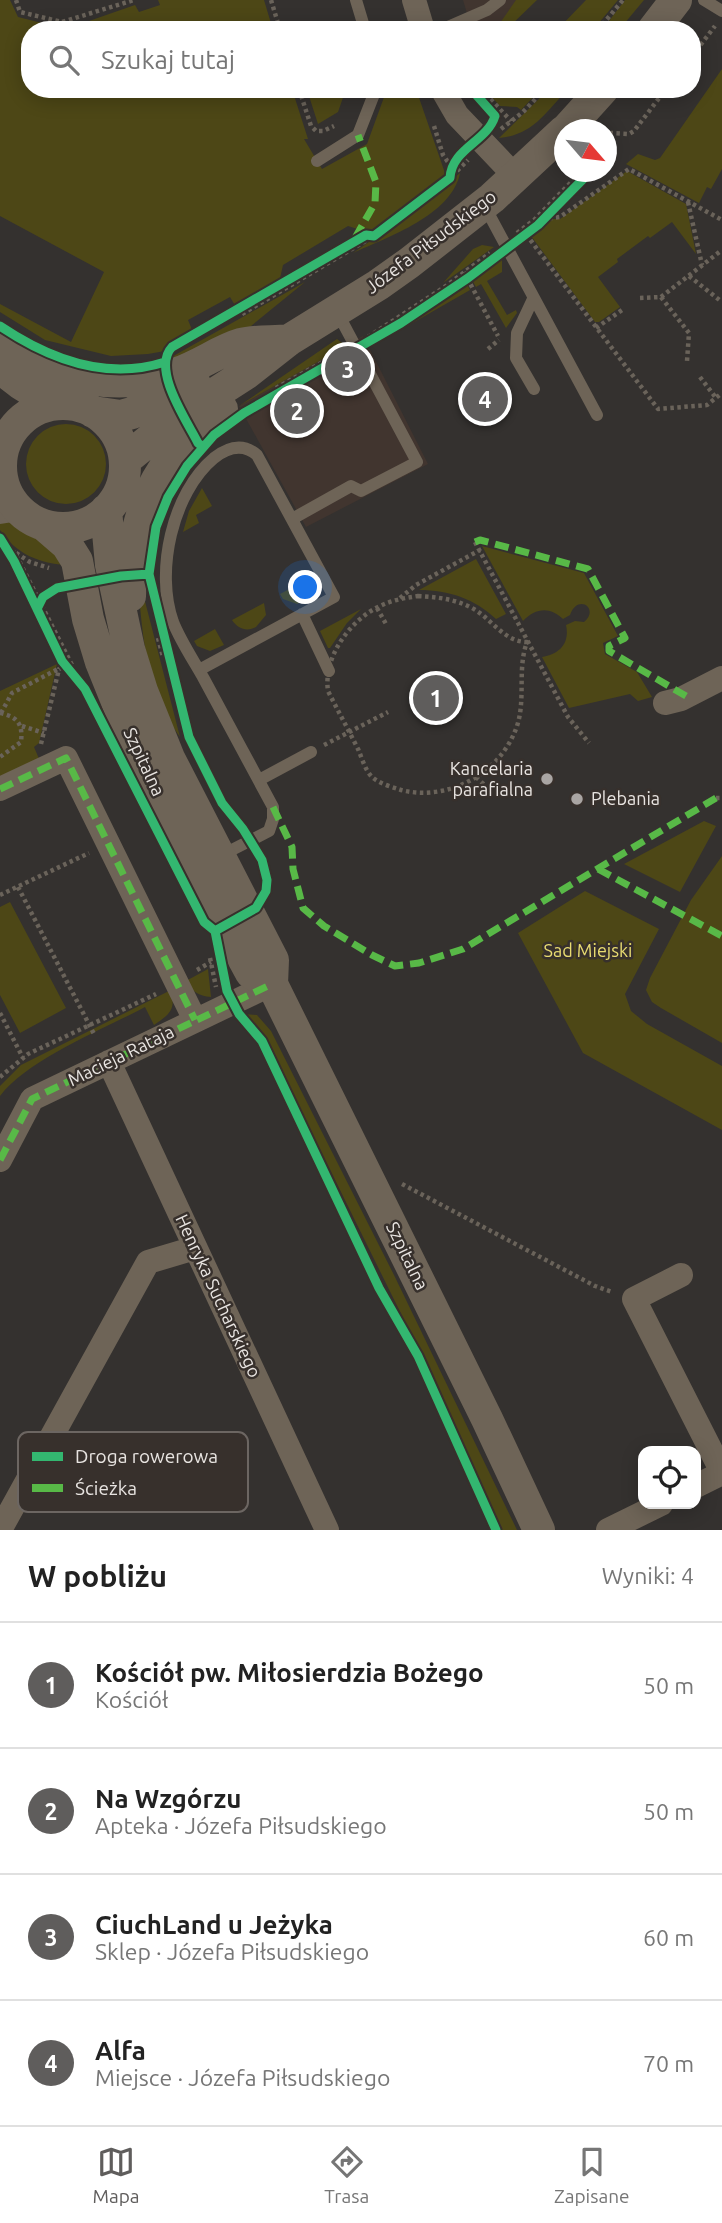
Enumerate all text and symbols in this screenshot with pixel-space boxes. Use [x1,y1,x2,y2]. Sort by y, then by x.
search box [21,21,701,98]
icon: search [45,41,83,79]
text: Szukaj tutaj [101,45,235,74]
north arrow [554,119,617,182]
street label: Józefa Piłsudskiego [361,186,500,297]
pin: 3 [325,343,371,395]
pin: 4 [462,373,508,425]
pin: 2 [274,385,320,437]
your location [288,570,322,604]
pin: 1 [413,672,459,724]
street label: Szpitalna [120,724,169,799]
place label: Kancelaria parafialna [450,758,533,799]
marker: Kancelaria parafialna [539,771,555,787]
place label: Plebania [591,788,660,808]
marker: Plebania [569,791,585,807]
park label: Sad Miejski [544,940,632,960]
street label: Macieja Rataja [64,1021,177,1089]
street label: Henryka Sucharskiego [172,1211,266,1380]
street label: Szpitalna [383,1218,433,1293]
legend [18,1432,248,1512]
text: Droga rowerowa [75,1445,218,1467]
map controls [638,1446,701,1509]
button: locate [638,1446,701,1509]
text: Ścieżka [75,1477,137,1499]
text: W pobliżu [28,1559,167,1593]
text: Wyniki: 4 [602,1563,694,1588]
text: Kościół pw. Miłosierdzia Bożego [95,1658,484,1687]
text: 1 [45,1673,57,1698]
text: 50 m [643,1673,694,1698]
text: Kościół [95,1687,168,1712]
text: Na Wzgórzu [95,1784,241,1813]
text: 2 [45,1799,57,1824]
text: 50 m [643,1799,694,1824]
text: Apteka · Józefa Piłsudskiego [95,1813,387,1838]
text: CiuchLand u Jeżyka [95,1910,333,1939]
text: 3 [45,1925,57,1950]
text: 60 m [643,1925,694,1950]
text: Sklep · Józefa Piłsudskiego [95,1939,369,1964]
text: Alfa [95,2036,146,2065]
text: 4 [45,2051,57,2076]
text: 70 m [643,2051,694,2076]
text: Miejsce · Józefa Piłsudskiego [95,2065,390,2090]
tab: Mapa [92,2143,140,2207]
tab: Trasa [324,2143,369,2207]
tab: Zapisane [554,2143,630,2207]

